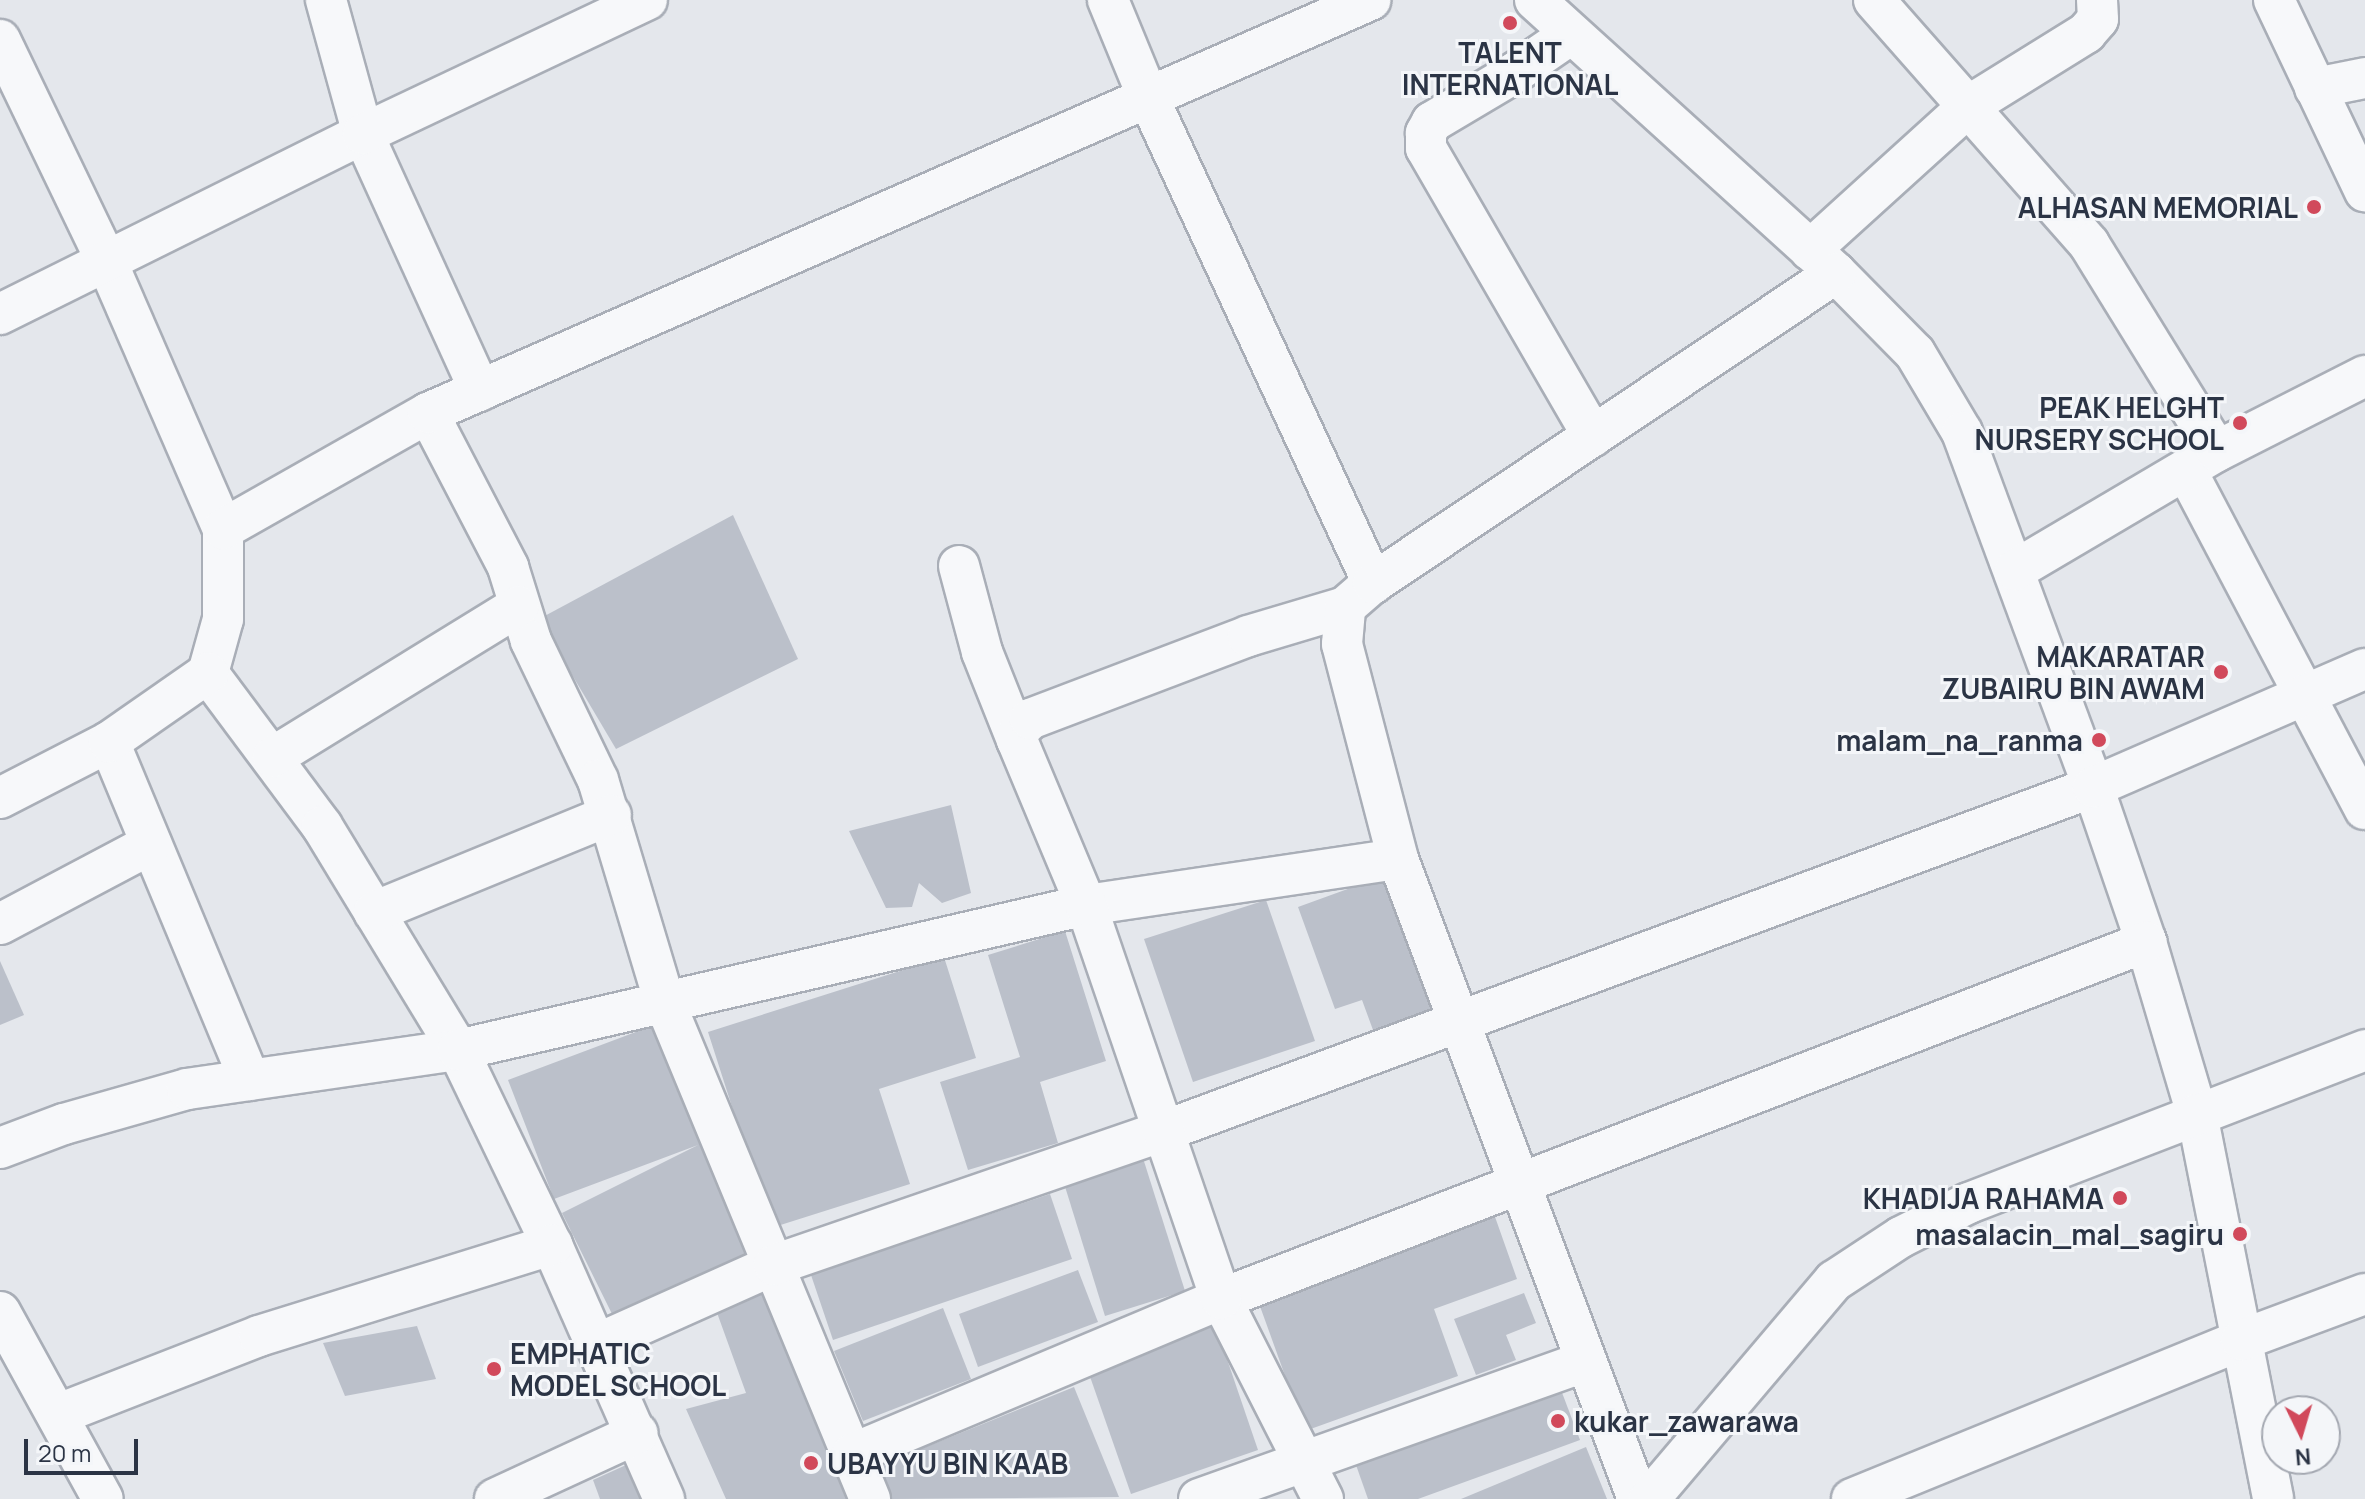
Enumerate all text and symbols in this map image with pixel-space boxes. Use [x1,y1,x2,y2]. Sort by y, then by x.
marker: TALENT INTERNATIONAL [1501,14,1519,32]
place label: TALENT INTERNATIONAL [1402,35,1618,101]
place label: ALHASAN MEMORIAL [2018,190,2298,224]
marker: ALHASAN MEMORIAL [2305,198,2323,216]
place label: PEAK HELGHT NURSERY SCHOOL [1973,390,2224,456]
marker: PEAK HELGHT NURSERY SCHOOL [2231,414,2249,432]
place label: MAKARATAR ZUBAIRU BIN AWAM [1942,639,2205,705]
marker: MAKARATAR ZUBAIRU BIN AWAM [2212,663,2230,681]
place label: malam_na_ranma [1836,723,2083,757]
marker: malam_na_ranma [2090,731,2108,749]
place label: KHADIJA RAHAMA [1863,1181,2104,1215]
marker: KHADIJA RAHAMA [2111,1189,2129,1207]
place label: masalacin_mal_sagiru [1915,1217,2224,1251]
marker: masalacin_mal_sagiru [2231,1225,2249,1243]
place label: EMPHATIC MODEL SCHOOL [510,1336,728,1402]
marker: EMPHATIC MODEL SCHOOL [485,1360,503,1378]
north arrow [2261,1395,2341,1475]
place label: kukar_zawarawa [1574,1404,1799,1438]
marker: kukar_zawarawa [1549,1412,1567,1430]
scale bar [28,1423,142,1473]
text: 20 m [38,1436,91,1469]
text: N [2294,1441,2312,1473]
place label: UBAYYU BIN KAAB [827,1446,1068,1480]
marker: UBAYYU BIN KAAB [802,1454,820,1472]

